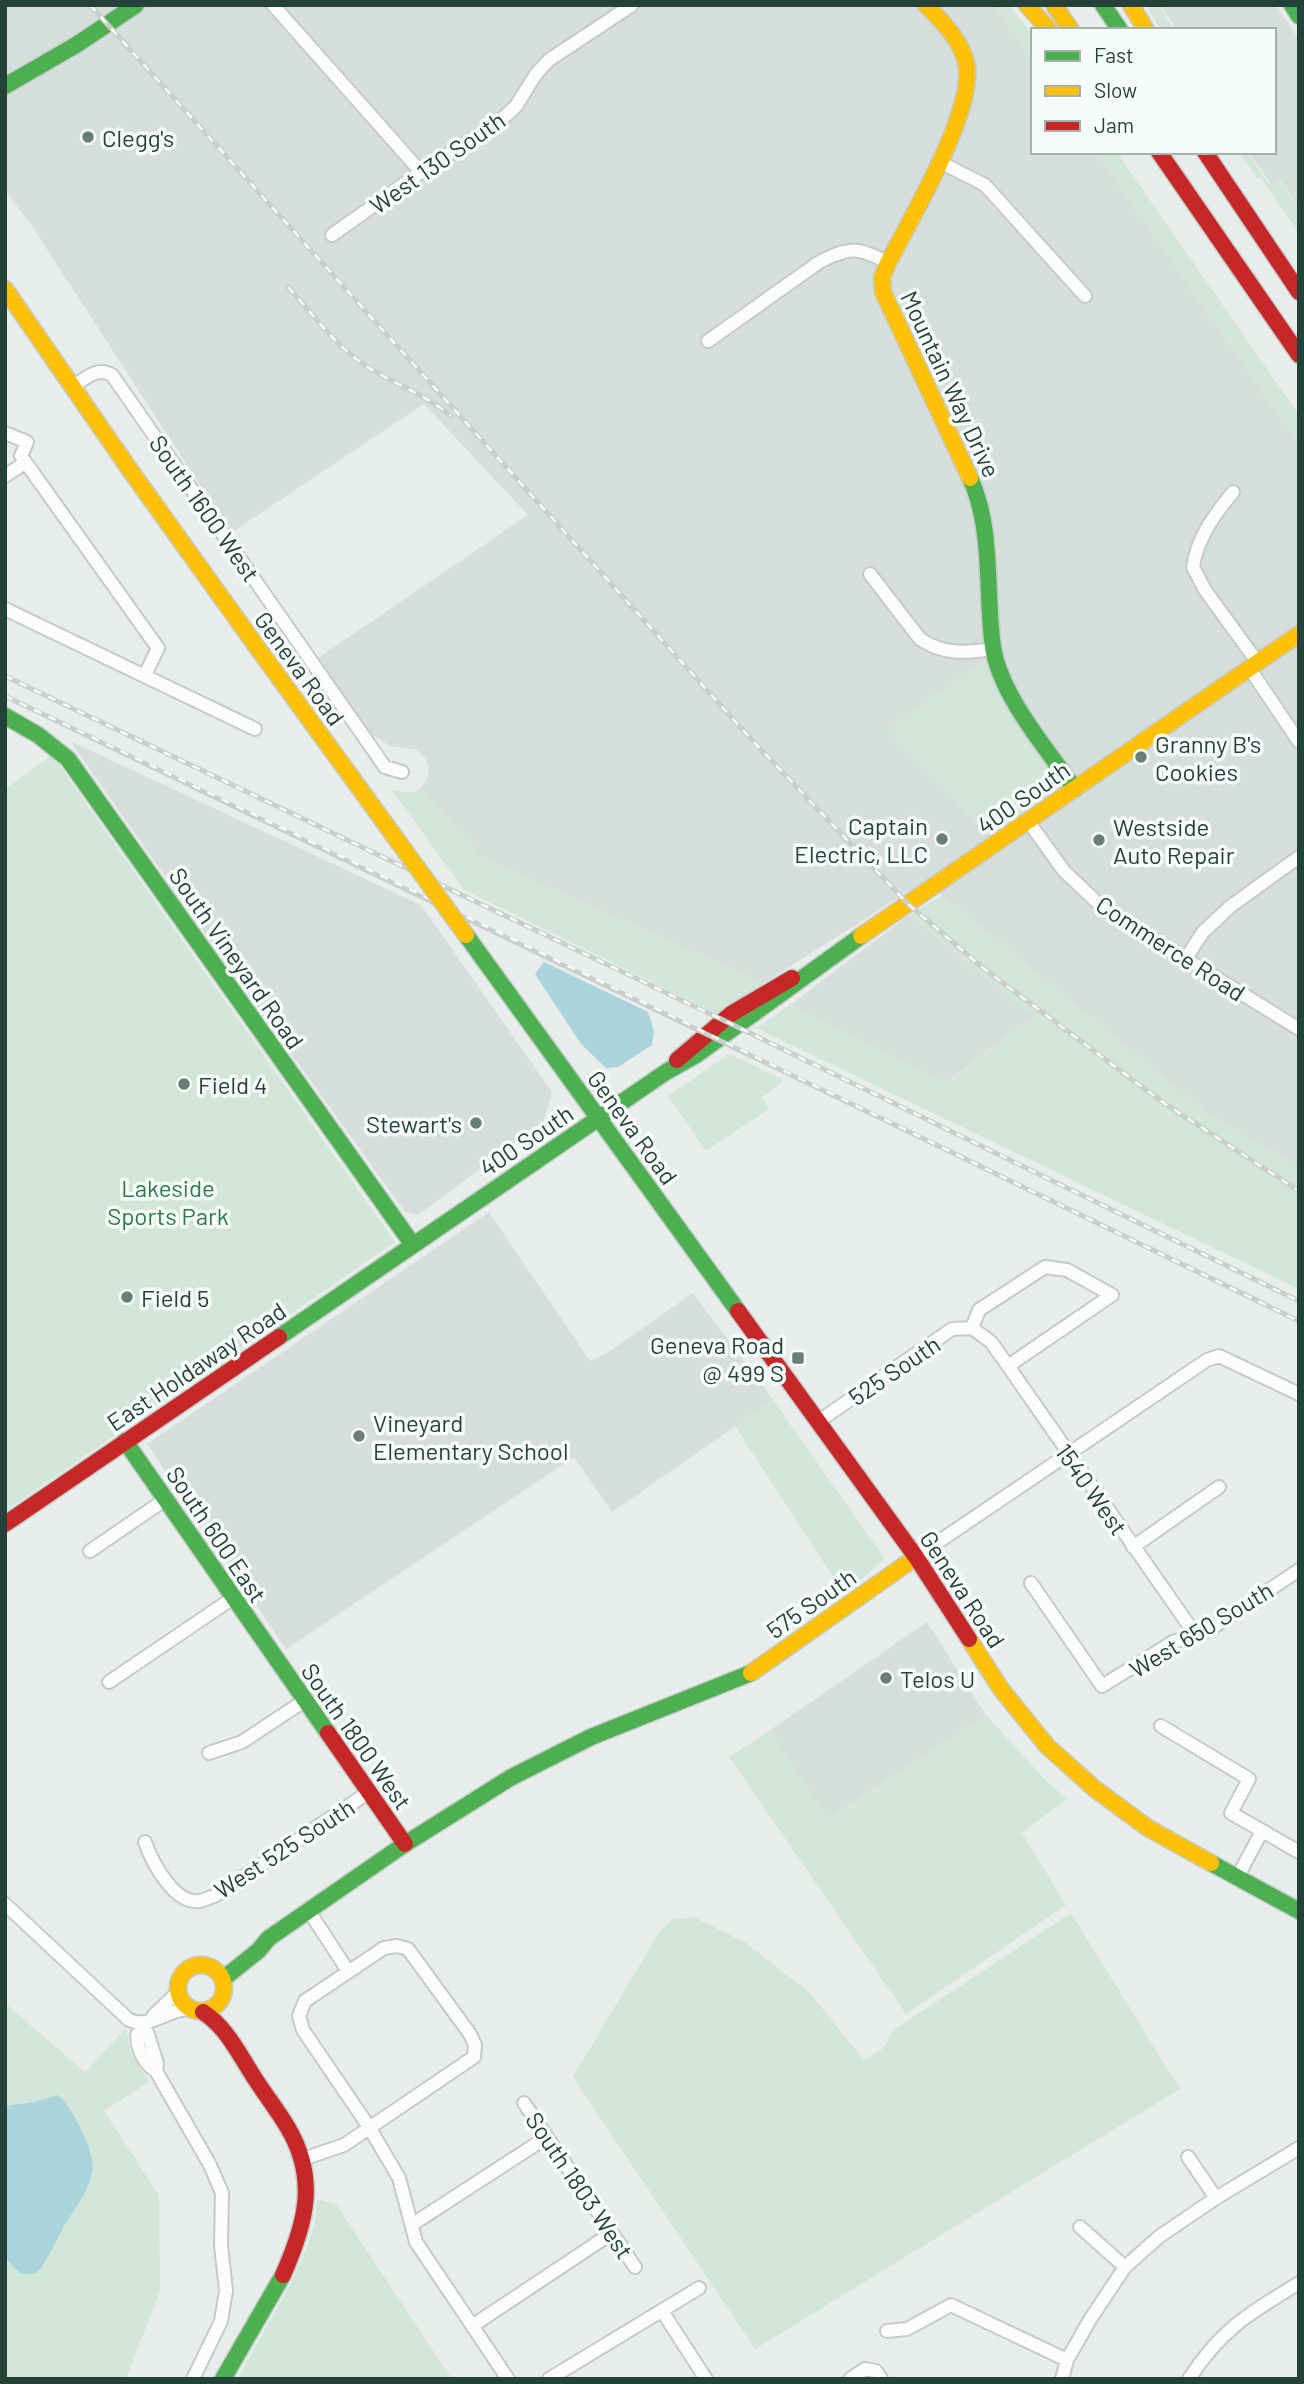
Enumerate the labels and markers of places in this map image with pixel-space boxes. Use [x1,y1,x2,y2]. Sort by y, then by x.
place label: Clegg's [102,123,174,152]
marker: Clegg's [80,129,96,145]
place label: Granny B's Cookies [1155,729,1261,786]
marker: Granny B's Cookies [1133,749,1149,765]
place label: Captain Electric, LLC [794,811,928,868]
place label: Westside Auto Repair [1113,812,1235,869]
marker: Captain Electric, LLC [934,831,950,847]
marker: Westside Auto Repair [1091,832,1107,848]
place label: Field 4 [198,1070,267,1099]
marker: Field 4 [176,1076,192,1092]
place label: Stewart's [366,1109,462,1138]
marker: Stewart's [468,1115,484,1131]
place label: Field 5 [141,1283,209,1312]
marker: Field 5 [119,1289,135,1305]
place label: Geneva Road @ 499 S [650,1330,784,1387]
marker: Geneva Road @ 499 S [790,1350,806,1366]
place label: Vineyard Elementary School [373,1408,568,1465]
marker: Vineyard Elementary School [351,1428,367,1444]
place label: Telos U [900,1664,975,1693]
marker: Telos U [878,1670,894,1686]

